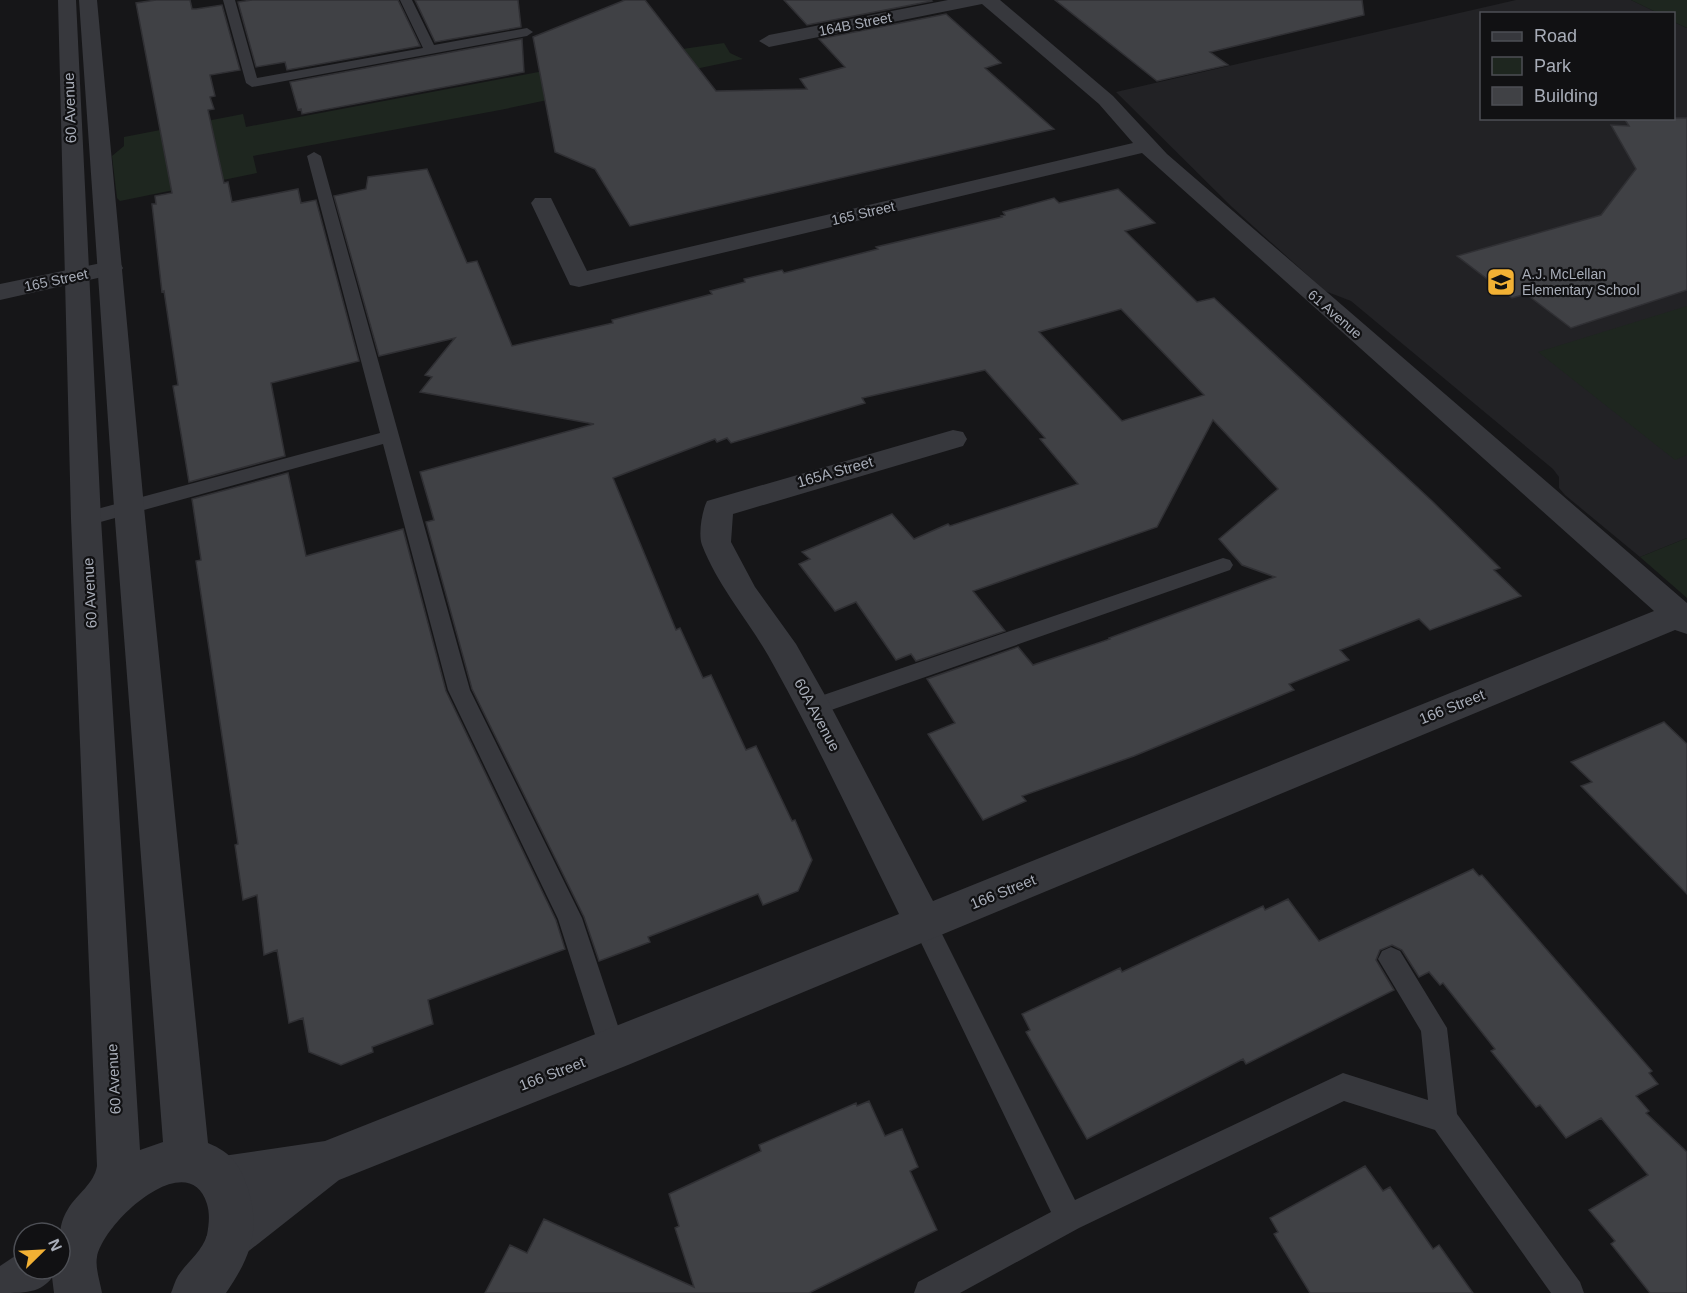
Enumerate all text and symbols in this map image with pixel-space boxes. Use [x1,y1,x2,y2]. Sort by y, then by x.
street label: 164B Street [817,9,893,39]
legend [1480,12,1675,120]
text: Road [1534,26,1577,46]
text: Park [1534,56,1572,76]
street label: 60 Avenue [60,72,79,144]
text: Building [1534,86,1598,106]
street label: 165 Street [830,198,896,228]
street label: 165 Street [23,265,89,295]
school or university icon: A.J. McLellan Elementary School [1485,266,1517,298]
place label: A.J. McLellan Elementary School [1522,266,1640,298]
street label: 61 Avenue [1305,286,1365,342]
street label: 165A Street [795,452,876,490]
street label: 60 Avenue [79,557,100,629]
street label: 60A Avenue [791,676,844,754]
street label: 166 Street [1417,685,1488,727]
street label: 166 Street [968,870,1039,912]
street label: 60 Avenue [103,1043,124,1115]
street label: 166 Street [516,1053,588,1094]
north arrow [12,1221,72,1281]
text: N [45,1236,65,1254]

